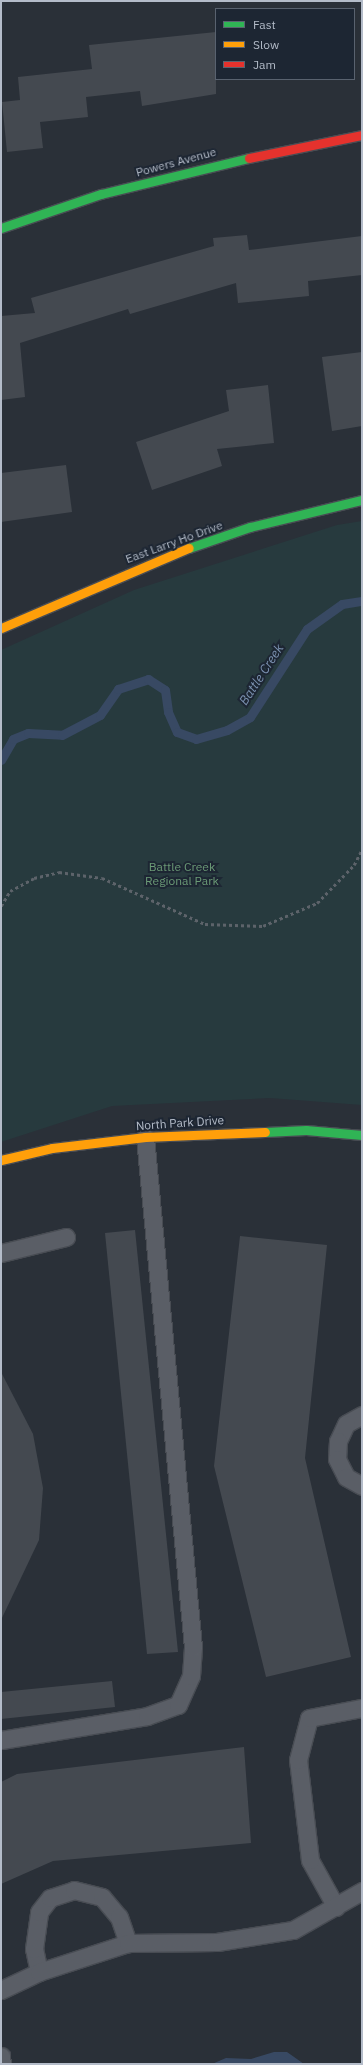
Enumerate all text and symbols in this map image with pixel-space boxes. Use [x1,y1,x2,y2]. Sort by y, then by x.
legend [215,8,355,80]
text: Fast [253,17,276,32]
text: Slow [253,37,279,52]
text: Jam [253,57,276,72]
street label: Powers Avenue [134,144,218,180]
street label: East Larry Ho Drive [123,518,225,566]
water label: Battle Creek [237,642,287,708]
park label: Battle Creek Regional Park [145,860,219,888]
street label: North Park Drive [135,1113,225,1133]

